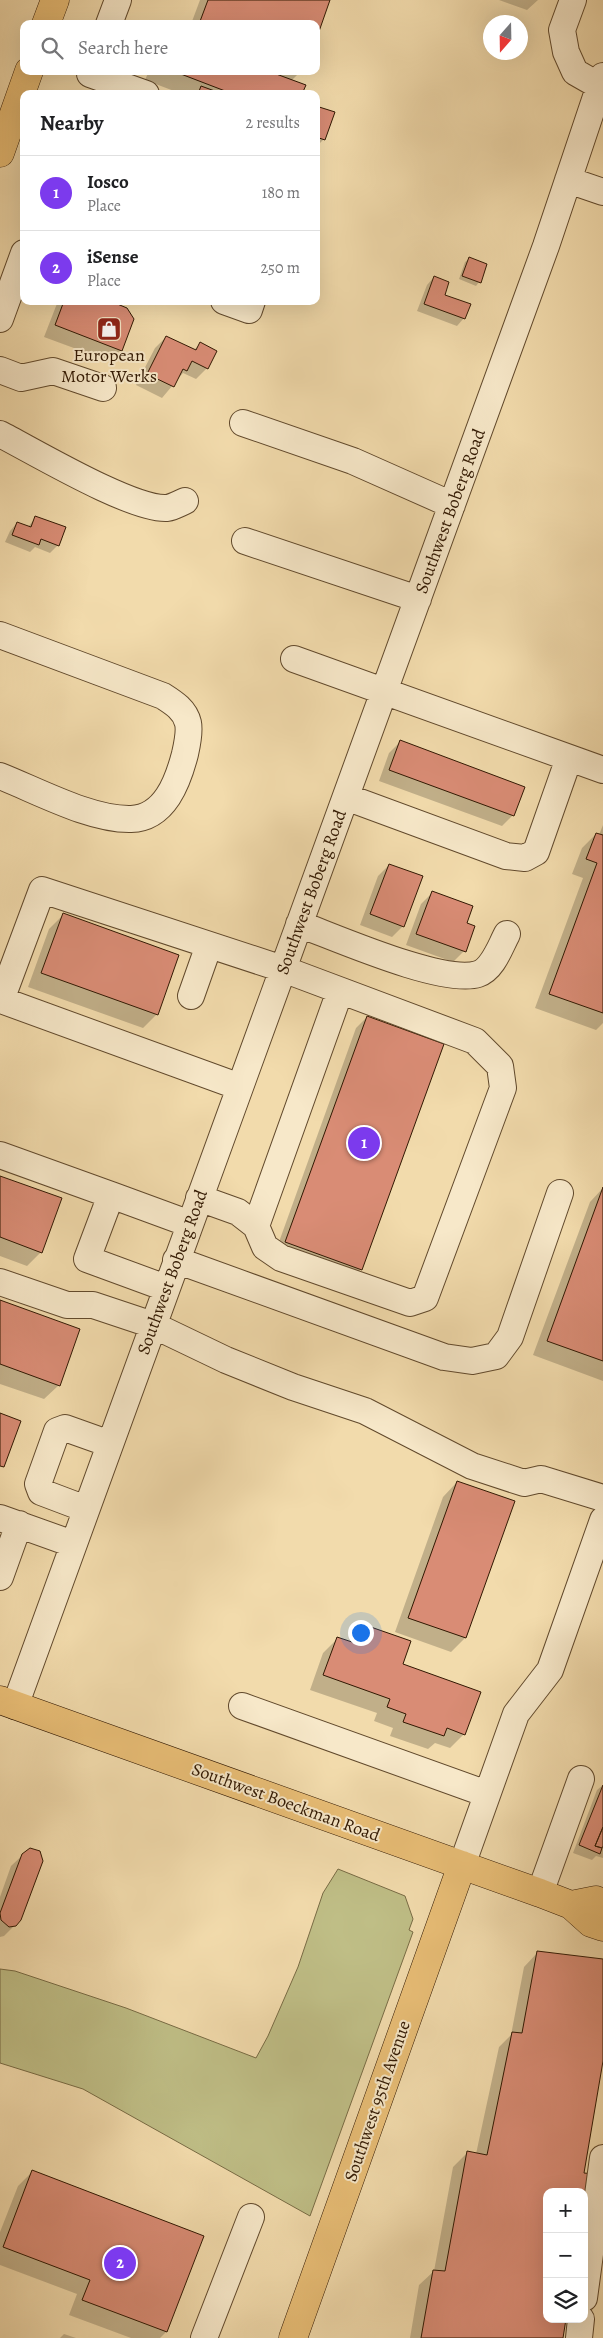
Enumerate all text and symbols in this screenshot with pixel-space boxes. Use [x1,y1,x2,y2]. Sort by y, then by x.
north arrow [483,15,528,60]
search box [20,20,320,75]
icon: search [38,34,66,62]
text: Search here [78,35,168,61]
text: Nearby [40,109,103,137]
text: 2 results [245,112,300,134]
text: Iosco [87,169,129,195]
text: 1 [53,182,59,204]
text: 180 m [262,182,300,204]
text: Place [87,195,121,217]
text: iSense [87,244,138,270]
text: 2 [52,257,60,279]
text: 250 m [261,257,300,279]
text: Place [87,270,121,292]
shop icon: European Motor Werks [96,316,122,342]
place label: European Motor Werks [61,343,157,388]
street label: Southwest Boberg Road [409,425,491,597]
street label: Southwest Boberg Road [270,806,352,978]
pin: 1 [348,1124,380,1162]
street label: Southwest Boberg Road [131,1186,213,1358]
your location [348,1620,374,1646]
street label: Southwest Boeckman Road [189,1757,384,1847]
street label: Southwest 95th Avenue [338,2017,416,2185]
map controls [543,2188,588,2323]
button: + [543,2188,588,2233]
button: − [543,2233,588,2278]
pin: 2 [104,2244,136,2282]
button: layers [543,2278,588,2323]

